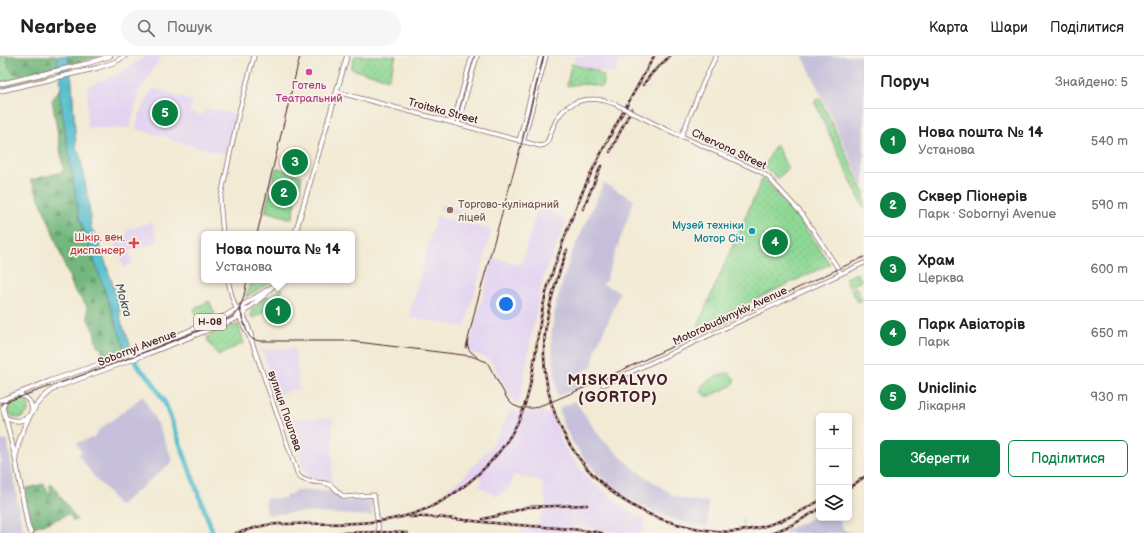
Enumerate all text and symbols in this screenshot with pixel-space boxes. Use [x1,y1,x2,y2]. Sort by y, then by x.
search box [121,10,401,46]
text: Nearbee [20,16,97,39]
icon: search [135,17,157,39]
text: Пошук [167,18,212,37]
text: Карта [929,19,968,36]
text: Шари [990,19,1028,36]
text: Поділитися [1050,19,1124,36]
marker: Готель Театральний [304,67,314,77]
text: Поруч [880,72,930,92]
text: Знайдено: 5 [1055,74,1128,90]
place label: Готель Театральний [275,79,343,105]
street label: Troitska Street [407,95,480,127]
pin: 5 [152,98,178,128]
text: Нова пошта № 14 [918,123,1043,142]
street label: Chervona Street [689,126,769,172]
text: 1 [890,133,896,149]
text: 540 m [1091,133,1128,149]
text: Установа [918,142,975,158]
pin: 3 [282,147,308,177]
pin: 2 [271,178,297,208]
text: Сквер Піонерів [918,187,1027,206]
text: 2 [889,197,897,213]
text: 590 m [1091,197,1128,213]
place label: Торгово-кулінарний ліцей [458,198,559,224]
marker: Торгово-кулінарний ліцей [445,205,455,215]
text: Парк · Sobornyi Avenue [918,206,1056,222]
place label: Музей техніки Мотор Січ [672,219,744,245]
marker: Музей техніки Мотор Січ [747,226,757,236]
pin: 4 [762,227,788,257]
place label: Шкір. вен. диспансер [70,231,126,257]
popup [201,231,355,283]
marker: Шкір. вен. диспансер [128,237,140,249]
text: Нова пошта № 14 [215,240,341,259]
text: Храм [918,251,955,270]
text: Установа [215,259,272,275]
text: 3 [889,261,897,277]
text: 600 m [1091,261,1128,277]
text: Церква [918,270,964,286]
water label: Mokra [111,281,135,319]
street label: Motorobudivnykiv Avenue [671,284,790,348]
your location [496,294,516,314]
pin: 1 [265,296,291,326]
road number: Н-08 [194,314,226,330]
text: Парк Авіаторів [918,315,1025,334]
text: 4 [889,325,897,341]
text: 650 m [1091,325,1128,341]
street label: Sobornyi Avenue [96,327,178,369]
text: Парк [918,334,950,350]
street label: вулиця Поштова [265,369,305,453]
district label: MISKPALYVO (GORTOP) [568,371,668,407]
text: Uniclinic [918,379,977,398]
text: 5 [889,389,897,405]
text: 930 m [1091,389,1128,405]
text: Лікарня [918,398,966,414]
map controls [816,413,852,521]
button: + [816,413,852,449]
button: Зберегти [880,440,1000,477]
button: Поділитися [1008,440,1128,477]
button: − [816,449,852,485]
button: layers [816,485,852,521]

